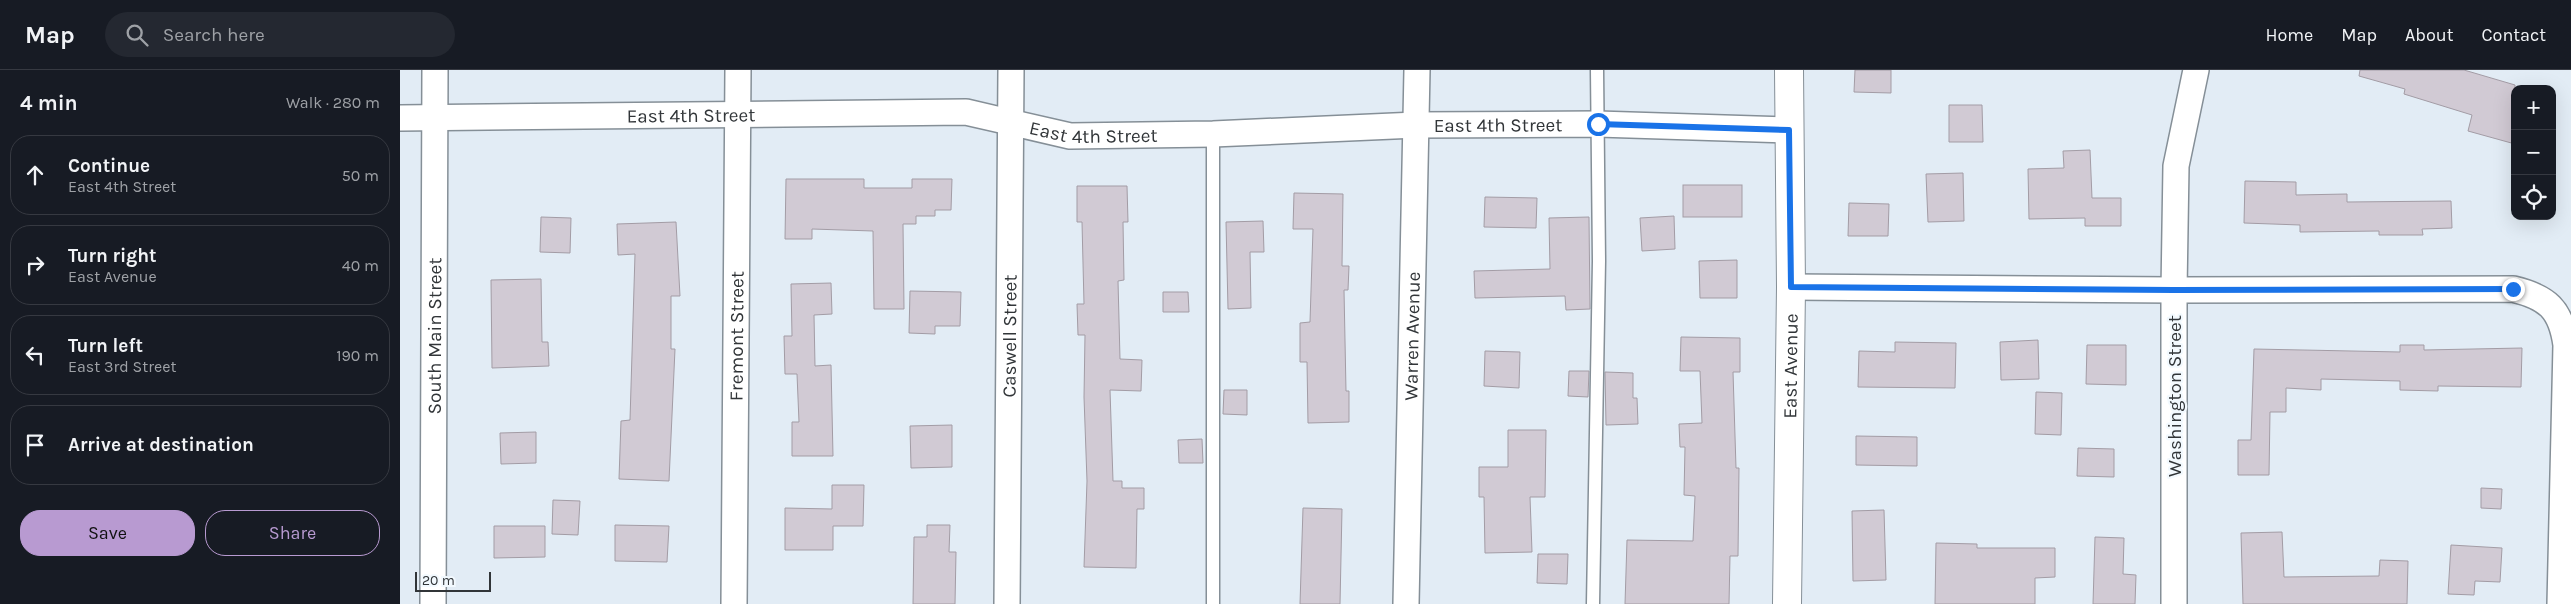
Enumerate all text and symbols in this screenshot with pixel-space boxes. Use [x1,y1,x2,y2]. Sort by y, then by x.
search box [105,12,455,57]
text: Map [25,21,75,49]
icon: search [123,21,151,49]
text: Search here [163,24,265,46]
text: Home [2265,24,2313,46]
text: Map [2341,24,2377,46]
text: About [2405,24,2454,46]
text: Contact [2482,24,2546,46]
map controls [2511,85,2556,220]
button: + [2511,85,2556,130]
text: 4 min [20,91,78,115]
text: Walk · 280 m [286,93,380,112]
street label: East 4th Street [626,104,756,128]
route start [1587,113,1610,136]
street label: East 4th Street [1434,114,1562,137]
street label: East 4th Street [1027,117,1158,148]
button: − [2511,130,2556,175]
text: Continue [68,155,150,177]
icon: ahead [21,161,49,189]
text: 50 m [342,166,379,185]
button: locate [2511,175,2556,220]
text: East 4th Street [68,177,176,196]
text: Turn right [68,245,157,267]
icon: right [21,251,49,279]
text: 40 m [342,256,379,275]
street label: South Main Street [424,257,446,415]
text: East Avenue [68,267,157,286]
street label: Fremont Street [726,271,748,401]
street label: Warren Avenue [1400,271,1425,401]
street label: Caswell Street [999,274,1021,398]
route end [2502,278,2525,301]
street label: East Avenue [1779,313,1803,419]
street label: Washington Street [2164,315,2186,477]
text: Turn left [68,335,143,357]
icon: left [21,341,49,369]
text: 190 m [336,346,379,365]
text: East 3rd Street [68,357,176,376]
icon: arrive [21,431,49,459]
text: Arrive at destination [68,434,254,456]
button: Save [20,510,195,556]
button: Share [205,510,380,556]
scale bar [415,569,491,592]
text: 20 m [422,572,455,589]

